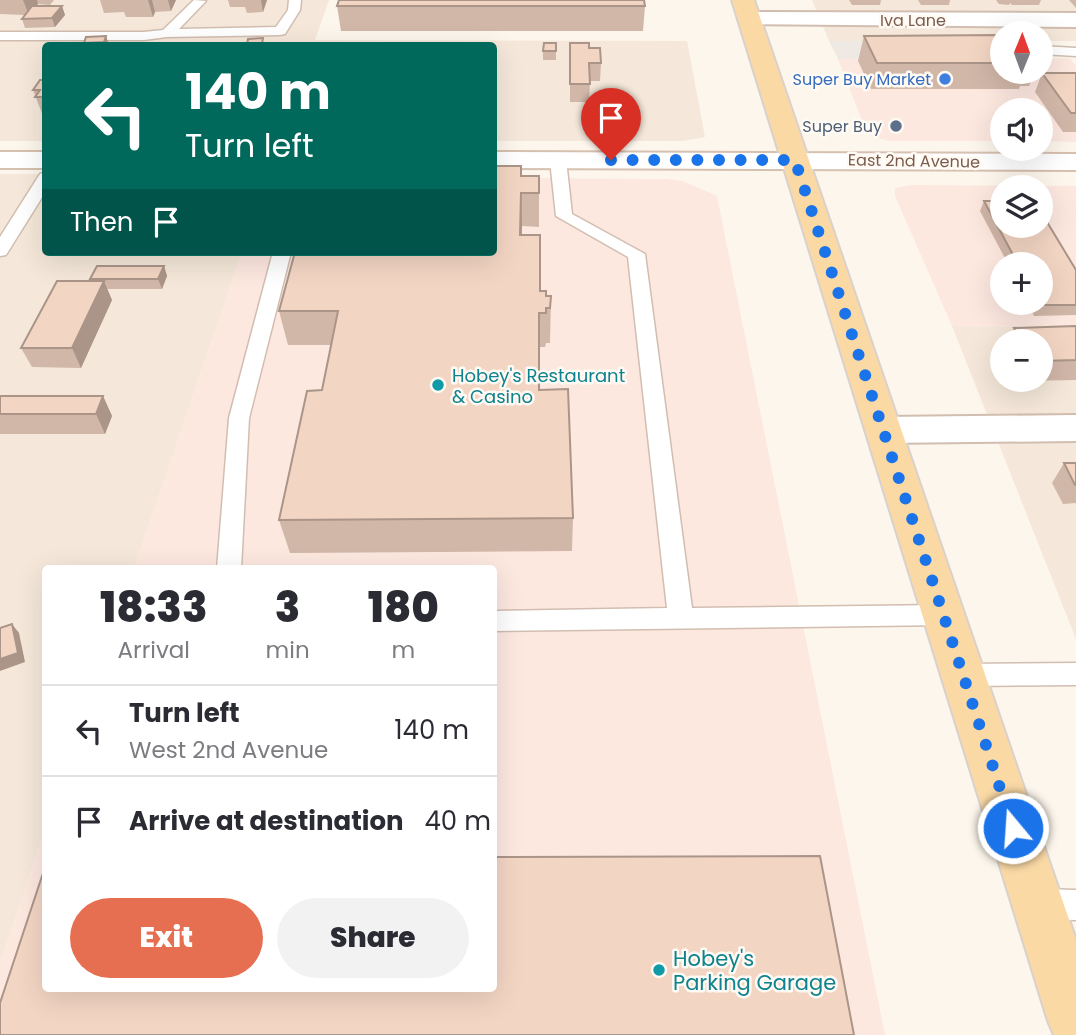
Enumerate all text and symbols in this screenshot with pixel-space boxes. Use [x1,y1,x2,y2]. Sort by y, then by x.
street label: Iva Lane [880,9,946,32]
north arrow [990,21,1054,84]
map controls [990,21,1053,392]
text: 140 m [185,58,331,126]
place label: Super Buy Market [793,68,931,91]
icon: left [70,70,161,161]
marker: Super Buy Market [937,71,953,87]
pin [581,88,641,160]
button: sound [990,98,1053,161]
icon: arrive [592,99,630,137]
place label: Super Buy [802,115,882,138]
marker: Super Buy [888,118,904,134]
text: Turn left [185,123,314,168]
street label: East 2nd Avenue [848,148,980,174]
button: layers [990,175,1053,238]
icon: arrive [147,203,185,241]
text: Then [70,204,133,240]
button: + [990,252,1053,315]
button: − [990,329,1053,392]
place label: Hobey's Restaurant & Casino [452,363,625,409]
marker: Hobey's Restaurant & Casino [430,377,446,393]
text: 18:33 [100,578,208,637]
text: 3 [275,578,300,637]
text: 180 [368,578,439,637]
text: Arrival [118,634,190,666]
text: min [266,634,310,666]
text: m [391,634,415,666]
text: Turn left [129,695,240,731]
icon: left [70,712,108,750]
text: 140 m [394,712,469,748]
text: West 2nd Avenue [129,734,328,766]
position arrow [976,791,1050,865]
icon: arrive [70,803,108,841]
text: Arrive at destination [129,803,404,839]
text: 40 m [425,803,491,839]
button: Exit [70,898,263,978]
button: Share [277,898,469,978]
place label: Hobey's Parking Garage [673,944,836,997]
marker: Hobey's Parking Garage [651,962,667,978]

